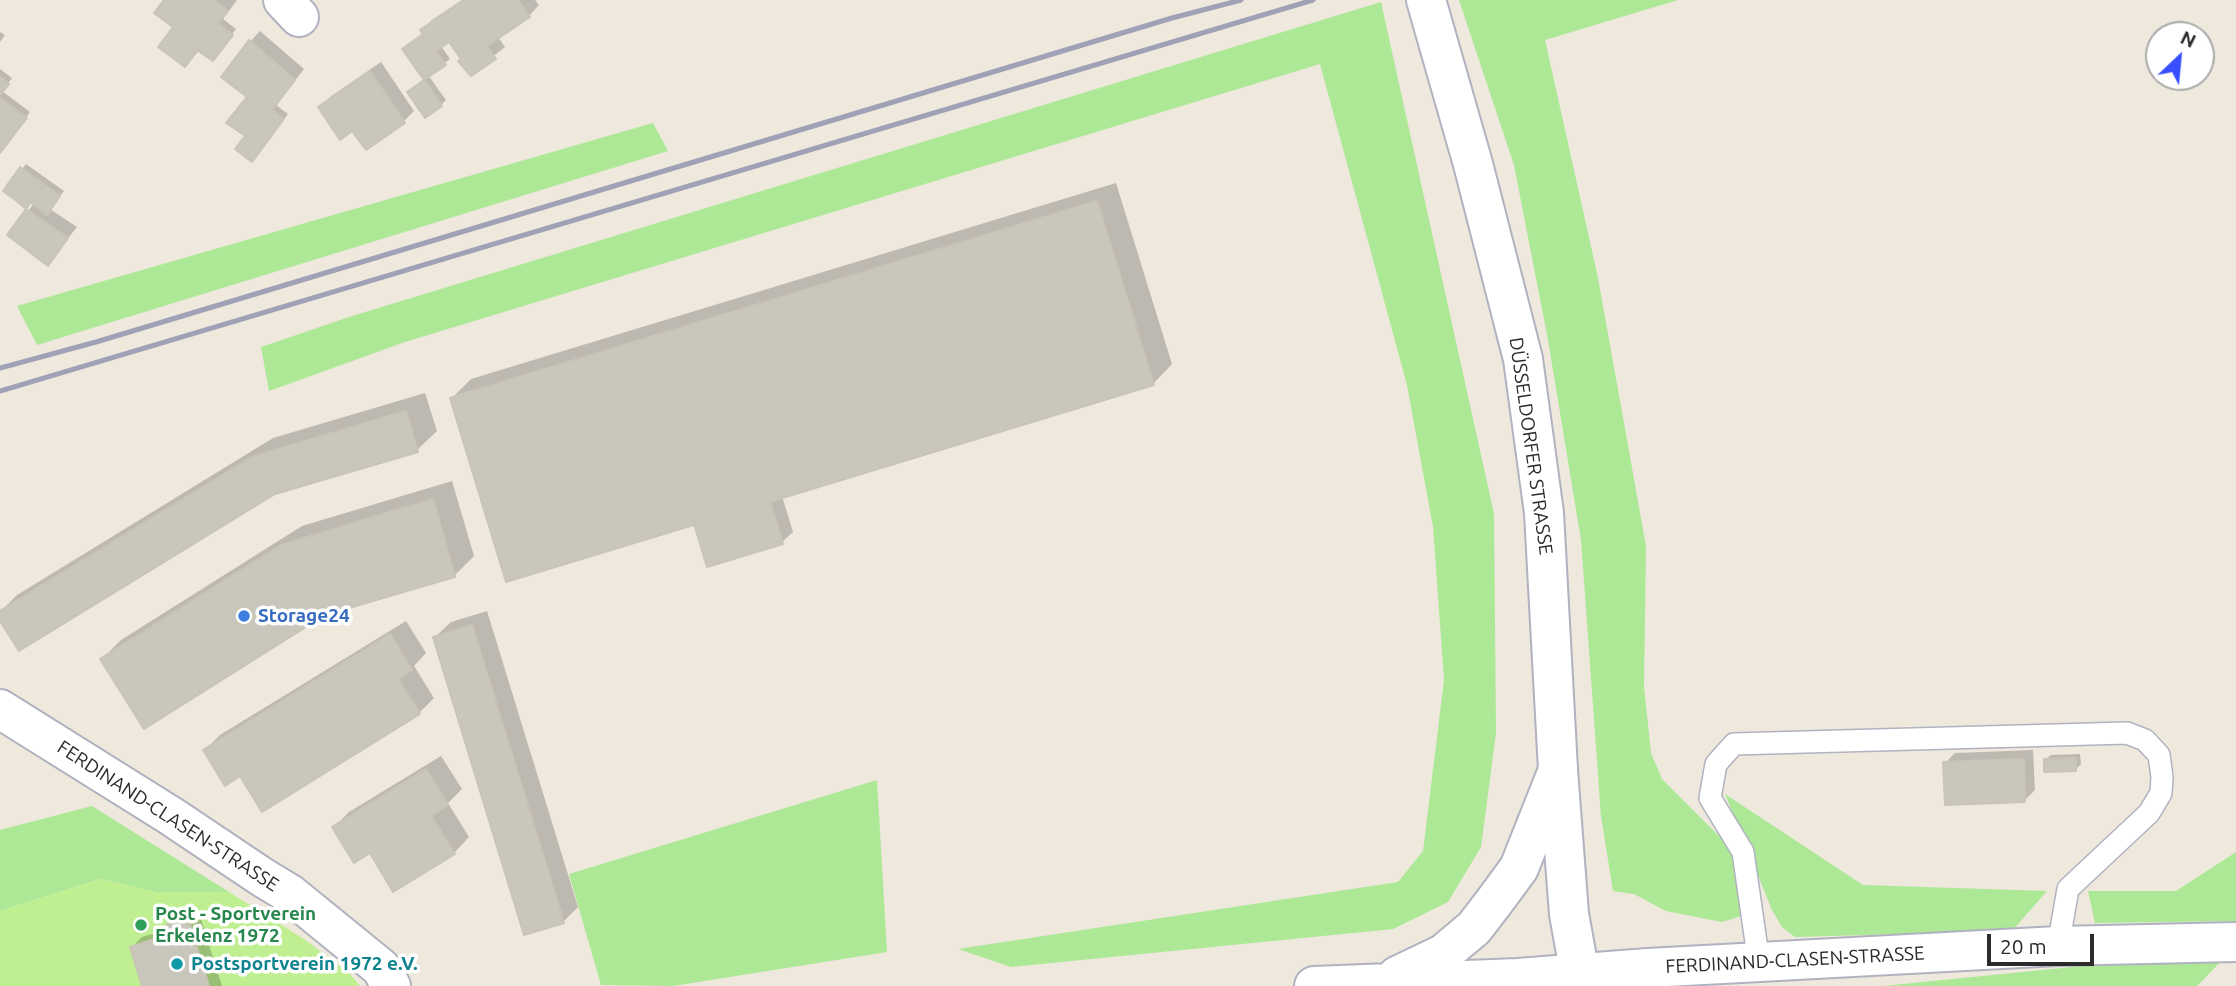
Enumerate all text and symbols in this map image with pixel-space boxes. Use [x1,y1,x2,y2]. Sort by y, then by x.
north arrow [2145,21,2215,91]
text: N [2177,26,2200,52]
street label: DÜSSELDORFER STRASSE [1504,336,1558,556]
place label: Storage24 [258,605,350,627]
marker: Storage24 [236,608,252,624]
street label: FERDINAND-CLASEN-STRASSE [53,736,283,896]
place label: Post - Sportverein Erkelenz 1972 [155,903,316,947]
marker: Post - Sportverein Erkelenz 1972 [133,917,149,933]
scale bar [1991,920,2098,964]
text: 20 m [2000,934,2047,958]
street label: FERDINAND-CLASEN-STRASSE [1665,942,1925,978]
place label: Postsportverein 1972 e.V. [191,953,418,975]
marker: Postsportverein 1972 e.V. [169,956,185,972]

